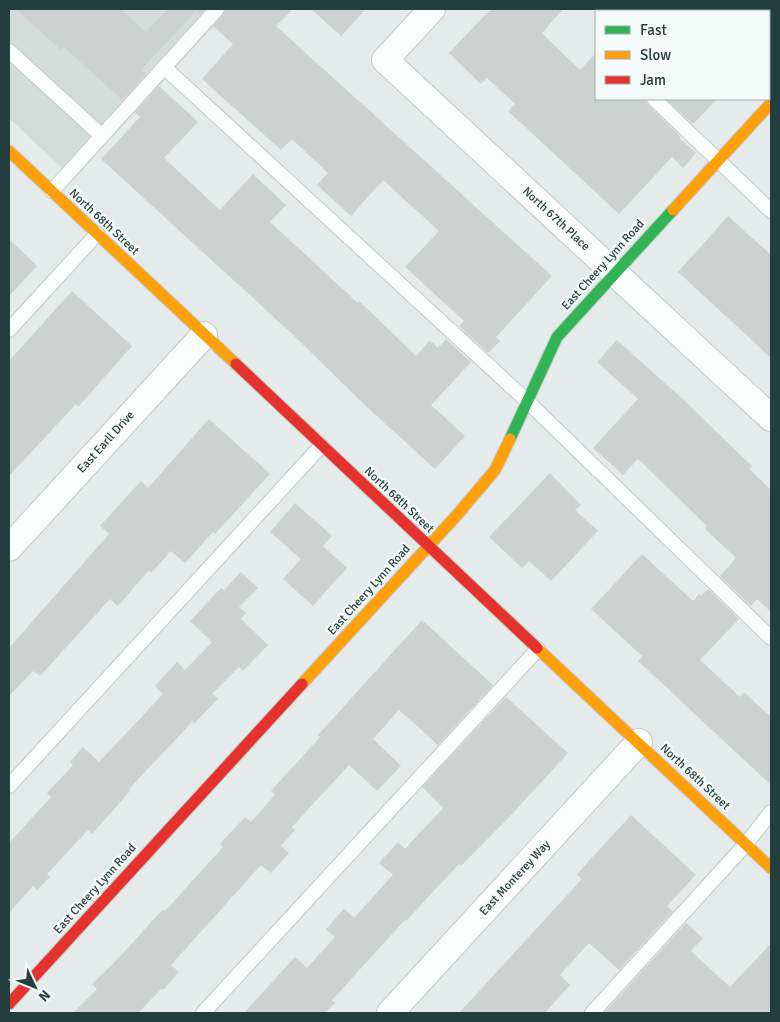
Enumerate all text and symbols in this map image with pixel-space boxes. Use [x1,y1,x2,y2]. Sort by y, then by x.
legend [595,10,770,100]
text: Fast [640,21,667,39]
text: Slow [640,46,671,64]
text: Jam [640,71,666,89]
street label: North 67th Place [519,184,593,254]
street label: North 68th Street [66,186,142,258]
street label: East Cheery Lynn Road [558,217,648,313]
street label: East Earll Drive [74,408,138,476]
street label: North 68th Street [361,464,437,536]
street label: East Cheery Lynn Road [324,542,414,638]
street label: North 68th Street [657,741,733,813]
street label: East Monterey Way [476,837,554,919]
street label: East Cheery Lynn Road [50,841,140,937]
north arrow [10,962,60,1012]
text: N [35,986,54,1005]

